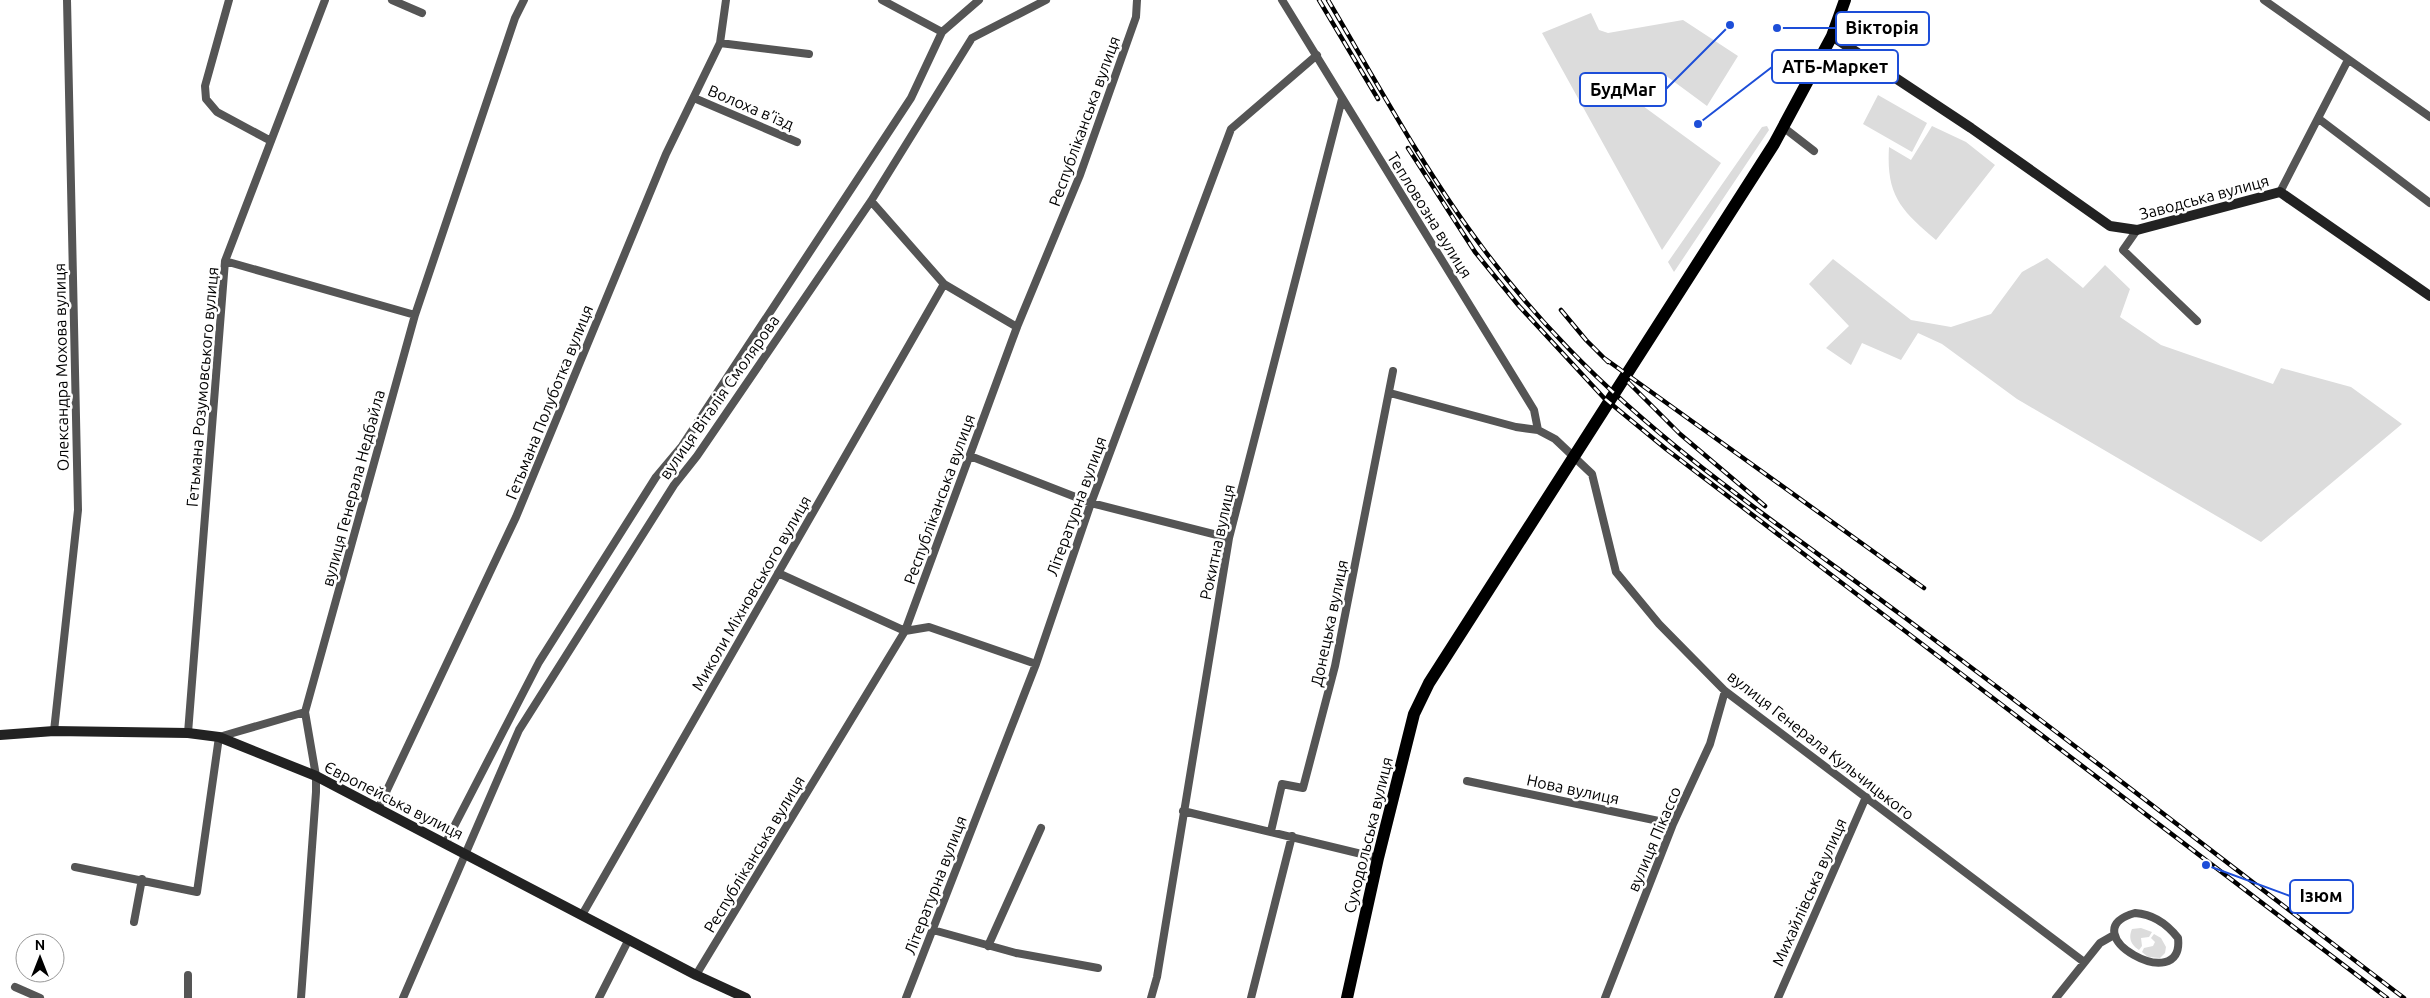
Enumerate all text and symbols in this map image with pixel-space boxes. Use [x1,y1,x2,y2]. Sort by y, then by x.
callout: Вікторія [1836,12,1929,45]
text: Вікторія [1845,17,1919,37]
street label: Республіканська вулиця [1045,33,1123,209]
callout: АТБ-Маркет [1772,50,1898,83]
text: АТБ-Маркет [1782,56,1888,76]
callout: БудМаг [1580,73,1666,106]
text: БудМаг [1590,79,1656,99]
street label: Волоха в’їзд [705,81,797,133]
street label: Тепловозна вулиця [1384,149,1476,281]
street label: Заводська вулиця [2137,171,2271,223]
street label: Олександра Мохова вулиця [50,263,72,471]
street label: Гетьмана Розумовського вулиця [183,266,221,508]
street label: Гетьмана Полуботка вулиця [502,302,596,502]
street label: вулиця Віталія Смолярова [655,312,783,482]
street label: вулиця Генерала Недбайла [318,388,388,588]
street label: Республіканська вулиця [900,411,978,587]
street label: Літературна вулиця [1042,434,1110,578]
street label: Рокитна вулиця [1196,483,1238,601]
street label: Миколи Міхновського вулиця [688,492,814,694]
street label: Донецька вулиця [1307,558,1351,688]
street label: вулиця Генерала Кульчицького [1724,667,1918,823]
street label: Суходольська вулиця [1340,755,1396,915]
street label: Європейська вулиця [321,757,467,843]
street label: Нова вулиця [1525,770,1621,808]
street label: Республіканська вулиця [700,772,808,936]
street label: вулиця Пікассо [1624,784,1684,894]
street label: Літературна вулиця [900,813,970,957]
street label: Михайлівська вулиця [1768,815,1850,969]
callout: Ізюм [2290,880,2353,913]
text: Ізюм [2299,885,2343,905]
north arrow [15,933,65,983]
text: N [35,937,45,953]

